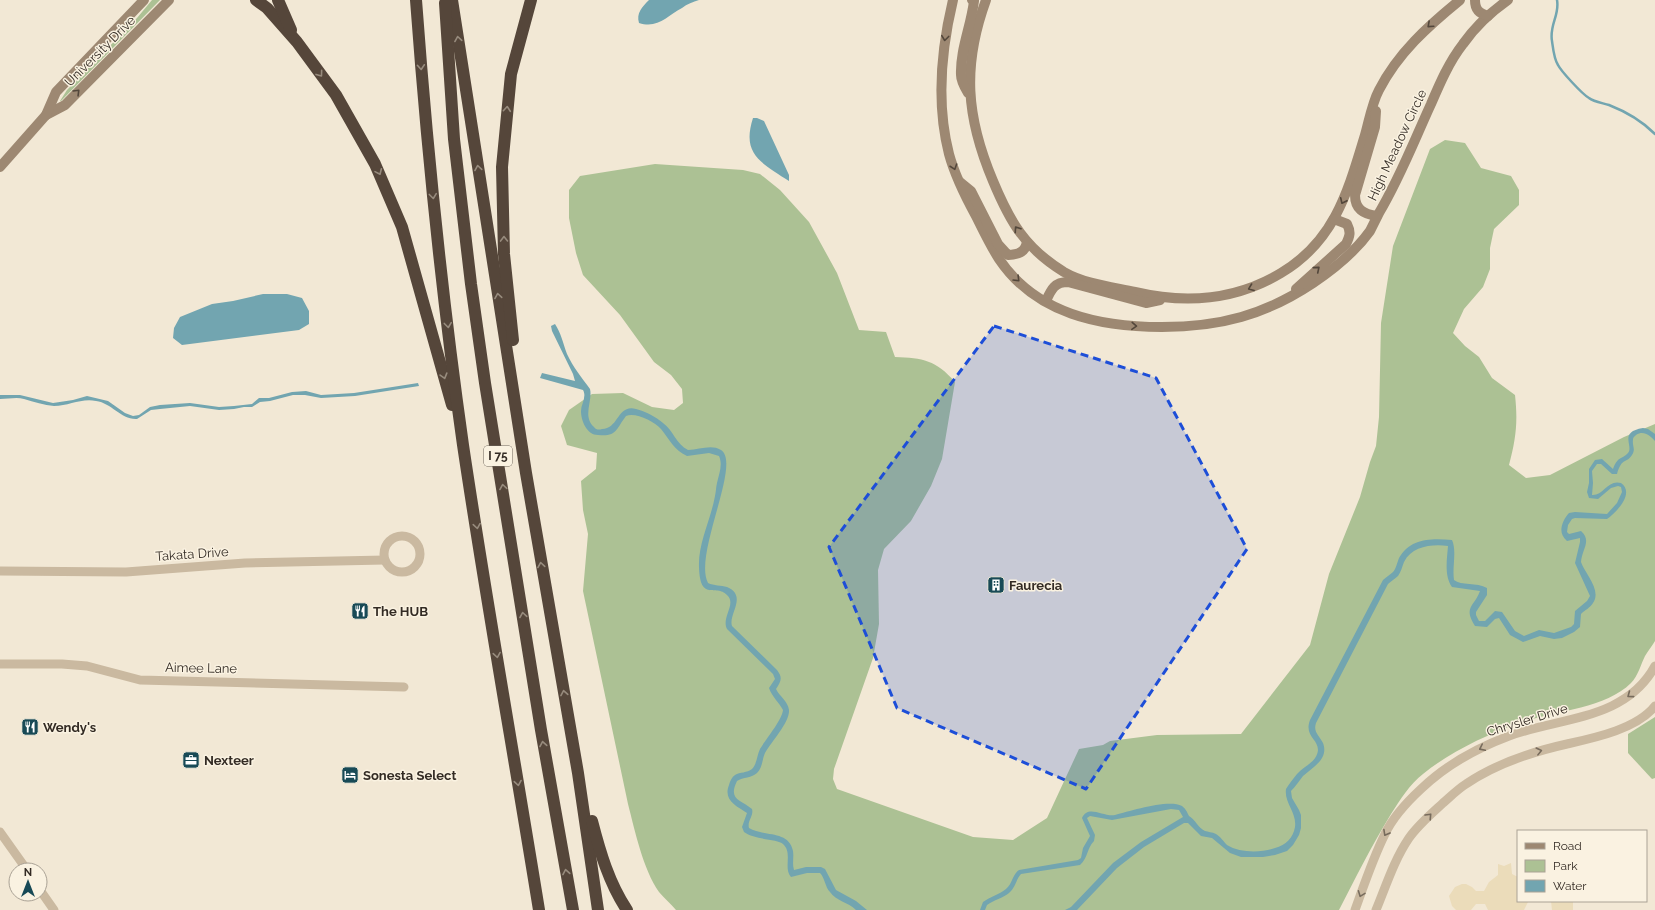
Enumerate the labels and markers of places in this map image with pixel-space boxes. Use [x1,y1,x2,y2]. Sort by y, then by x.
building icon: Faurecia [986,575,1006,595]
place label: Faurecia [1009,578,1063,593]
restaurant icon: The HUB [350,601,370,621]
place label: The HUB [373,604,428,619]
restaurant icon: Wendy's [20,717,40,737]
place label: Wendy's [43,720,97,735]
office icon: Nexteer [181,750,201,770]
place label: Nexteer [204,753,254,768]
hotel icon: Sonesta Select [340,765,360,785]
place label: Sonesta Select [363,768,456,783]

